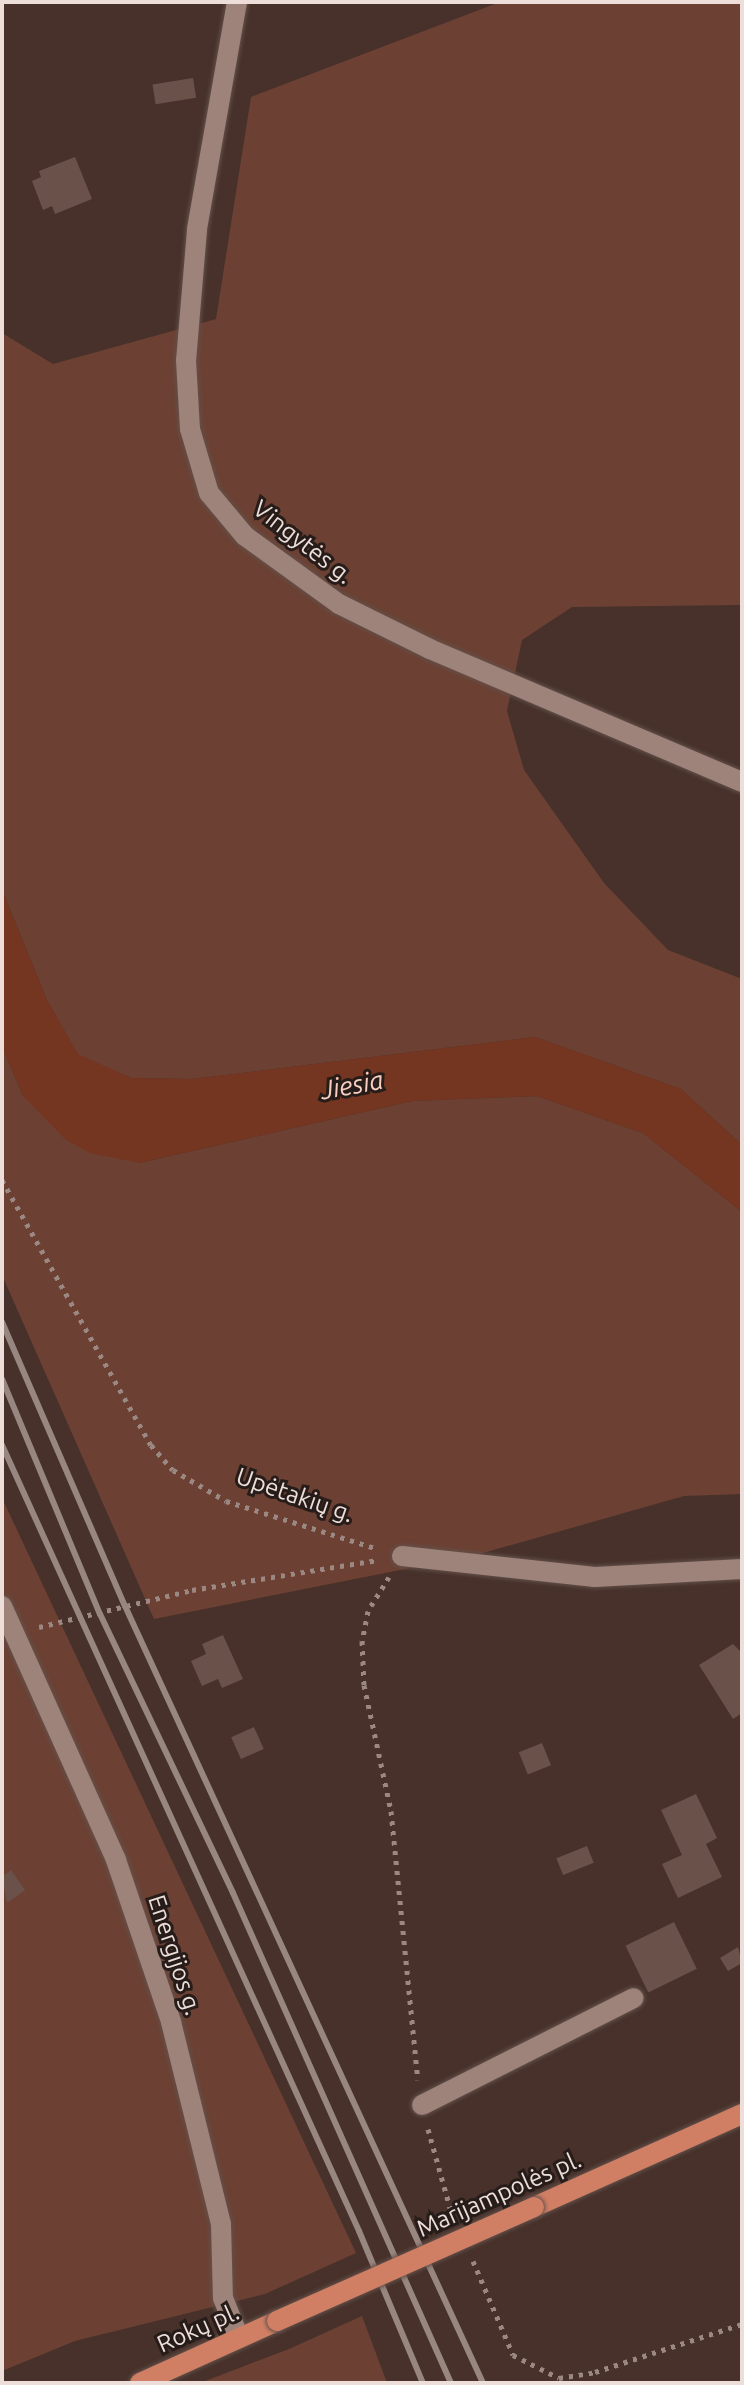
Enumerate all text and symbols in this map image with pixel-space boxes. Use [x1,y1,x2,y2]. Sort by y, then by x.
street label: Vingytės g. [247,494,359,590]
water label: Jiesia [318,1064,386,1106]
street label: Upėtakių g. [233,1461,357,1529]
street label: Energijos g. [142,1891,208,2019]
street label: Marijampolės pl. [412,2145,586,2243]
street label: Rokų pl. [153,2297,243,2359]

